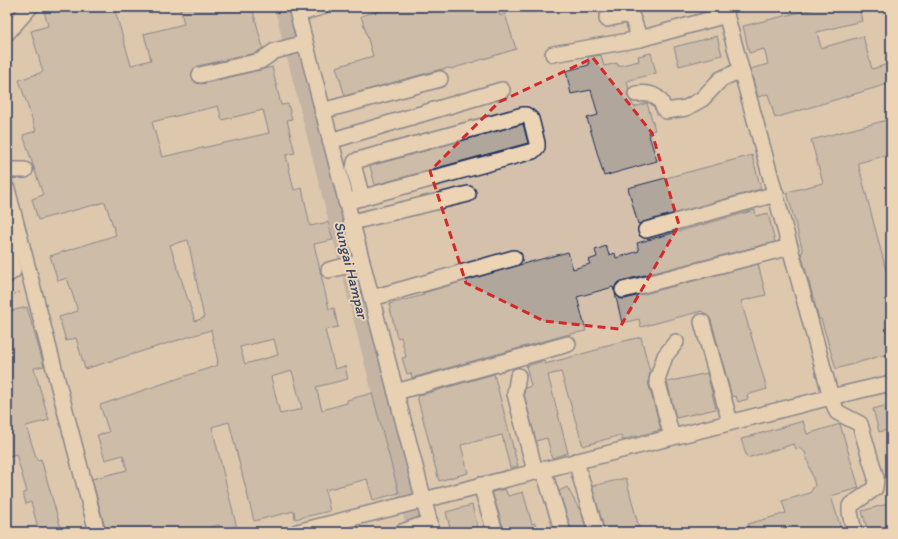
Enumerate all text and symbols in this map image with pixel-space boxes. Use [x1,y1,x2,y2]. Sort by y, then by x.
water label: Sungai Hampar [330,220,372,323]

